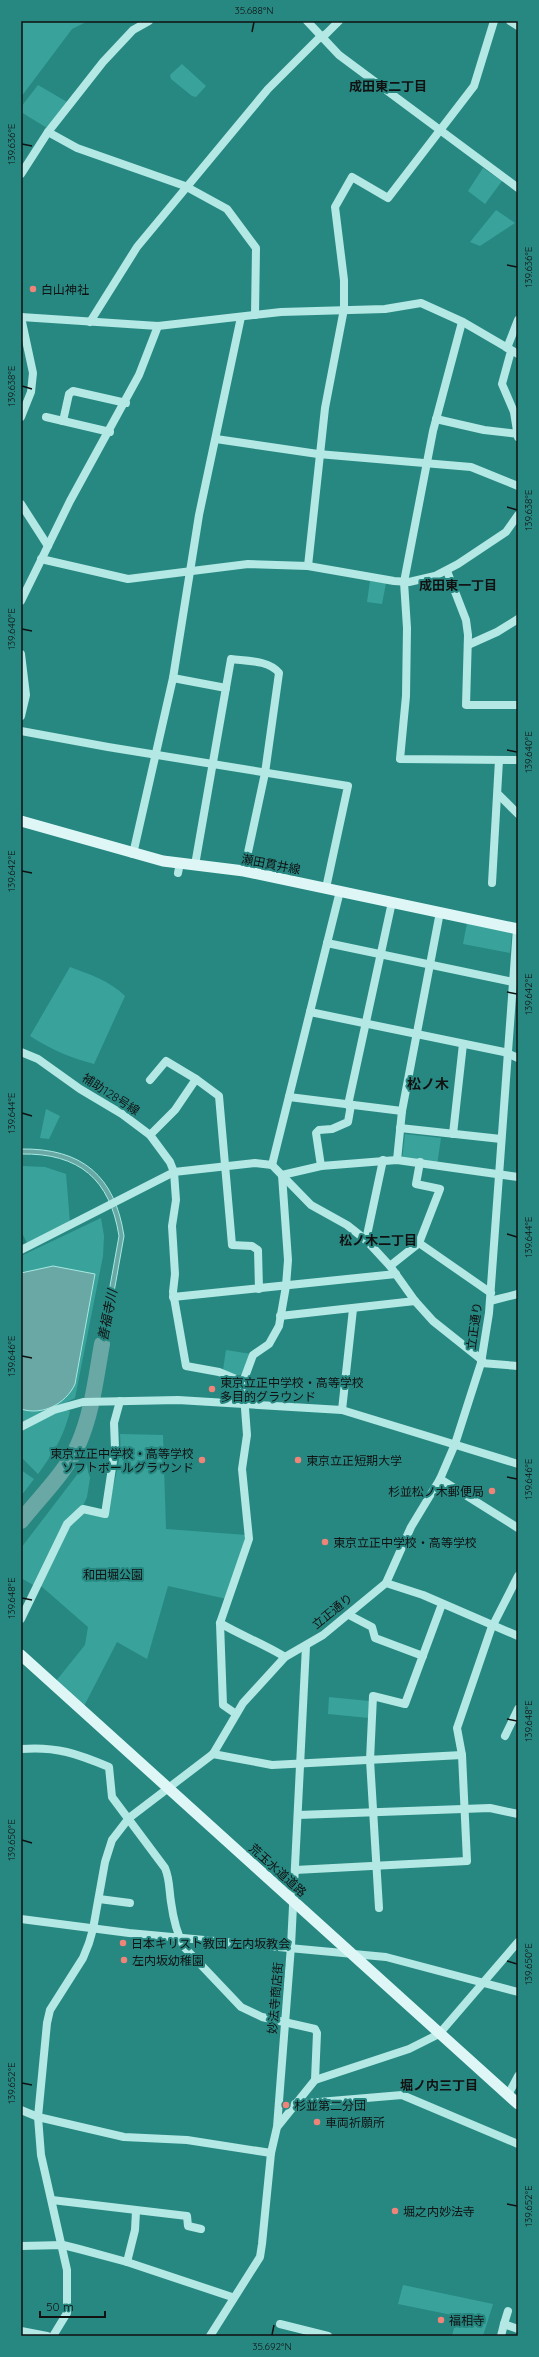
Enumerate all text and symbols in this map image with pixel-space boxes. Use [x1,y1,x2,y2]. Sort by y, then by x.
text: 35.688°N [234,4,274,17]
district label: 成田東二丁目 [349,78,427,94]
text: 139.636°E [5,123,18,164]
text: 139.636°E [522,246,535,287]
place label: 白山神社 [41,282,89,297]
marker: 白山神社 [28,284,38,294]
text: 139.638°E [5,365,18,406]
text: 139.638°E [522,489,535,530]
district label: 成田東一丁目 [419,577,497,593]
text: 139.640°E [5,608,18,650]
text: 139.640°E [522,731,535,773]
text: 139.642°E [5,850,18,892]
street label: 瀬田貫井線 [240,851,302,877]
text: 139.642°E [522,973,535,1015]
street label: 補助128号線 [79,1070,143,1118]
district label: 松ノ木 [407,1075,449,1093]
text: 139.644°E [5,1092,18,1134]
text: 139.644°E [522,1216,535,1258]
district label: 松ノ木二丁目 [339,1232,417,1248]
water label: 善福寺川 [94,1286,120,1342]
street label: 立正通り [463,1301,485,1351]
text: 139.646°E [5,1335,18,1377]
place label: 東京立正中学校・高等学校 多目的グラウンド [220,1375,364,1404]
marker: 東京立正中学校・高等学校 多目的グラウンド [207,1384,217,1394]
place label: 東京立正中学校・高等学校 ソフトボールグラウンド [50,1446,194,1475]
place label: 東京立正短期大学 [306,1453,402,1468]
marker: 東京立正中学校・高等学校 ソフトボールグラウンド [197,1455,207,1465]
marker: 東京立正短期大学 [293,1455,303,1465]
text: 139.646°E [522,1458,535,1500]
place label: 杉並松ノ木郵便局 [388,1484,484,1499]
marker: 杉並松ノ木郵便局 [487,1486,497,1496]
place label: 東京立正中学校・高等学校 [333,1535,477,1550]
marker: 東京立正中学校・高等学校 [320,1537,330,1547]
park label: 和田堀公園 [83,1567,143,1582]
text: 139.648°E [5,1577,18,1619]
street label: 立正通り [309,1590,355,1632]
text: 139.648°E [522,1700,535,1742]
text: 139.650°E [5,1819,18,1861]
street label: 荒玉水道道路 [246,1840,310,1900]
place label: 日本キリスト教団 左内坂教会 [131,1936,290,1951]
marker: 日本キリスト教団 左内坂教会 [118,1938,128,1948]
text: 139.650°E [522,1943,535,1985]
place label: 左内坂幼稚園 [132,1953,204,1968]
marker: 左内坂幼稚園 [119,1955,129,1965]
street label: 妙法寺商店街 [264,1961,286,2035]
text: 139.652°E [5,2062,18,2104]
district label: 堀ノ内三丁目 [400,2077,478,2093]
place label: 杉並第二分団 [294,2098,366,2113]
marker: 杉並第二分団 [281,2100,291,2110]
place label: 車両祈願所 [325,2115,385,2130]
marker: 車両祈願所 [312,2117,322,2127]
text: 139.652°E [522,2185,535,2227]
place label: 堀之内妙法寺 [403,2204,475,2219]
marker: 堀之内妙法寺 [390,2206,400,2216]
scale bar [40,2293,105,2319]
text: 50 m [46,2299,74,2314]
place label: 福相寺 [449,2313,485,2328]
marker: 福相寺 [436,2315,446,2325]
text: 35.692°N [252,2340,292,2353]

